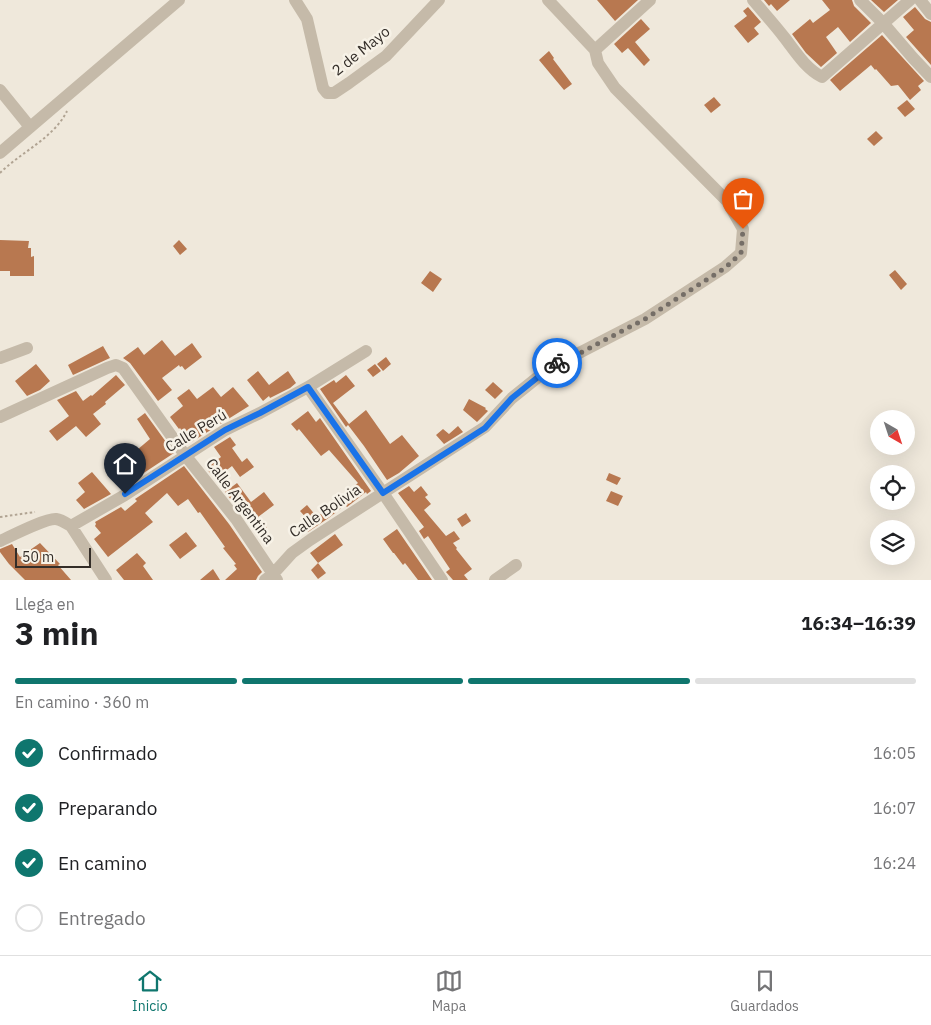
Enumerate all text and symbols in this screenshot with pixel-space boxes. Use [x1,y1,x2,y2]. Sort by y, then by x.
street label: 2 de Mayo [328,22,393,80]
pin [722,178,764,229]
icon: bag [729,185,757,213]
courier [532,338,582,388]
icon: bike [543,349,571,377]
street label: Calle Perú [162,405,230,456]
north arrow [870,410,915,455]
map controls [870,410,915,565]
pin [104,443,146,494]
icon: home [111,450,139,478]
street label: Calle Argentina [202,454,279,547]
button: locate [870,465,915,510]
street label: Calle Bolivia [285,480,364,541]
button: layers [870,520,915,565]
scale bar [15,545,91,568]
text: 50 m [22,548,54,566]
text: Llega en [15,594,75,614]
text: 16:34–16:39 [801,611,916,635]
text: 3 min [15,612,99,654]
text: En camino · 360 m [15,692,149,712]
icon: check [15,739,43,767]
text: Confirmado [58,741,157,765]
text: 16:05 [873,743,916,763]
icon: check [15,794,43,822]
text: Preparando [58,796,157,820]
text: 16:07 [873,798,916,818]
icon: check [15,849,43,877]
text: En camino [58,851,147,875]
text: 16:24 [873,853,916,873]
text: Entregado [58,906,146,930]
tab: Inicio [132,967,168,1015]
tab: Mapa [432,967,466,1015]
tab: Guardados [730,967,799,1015]

